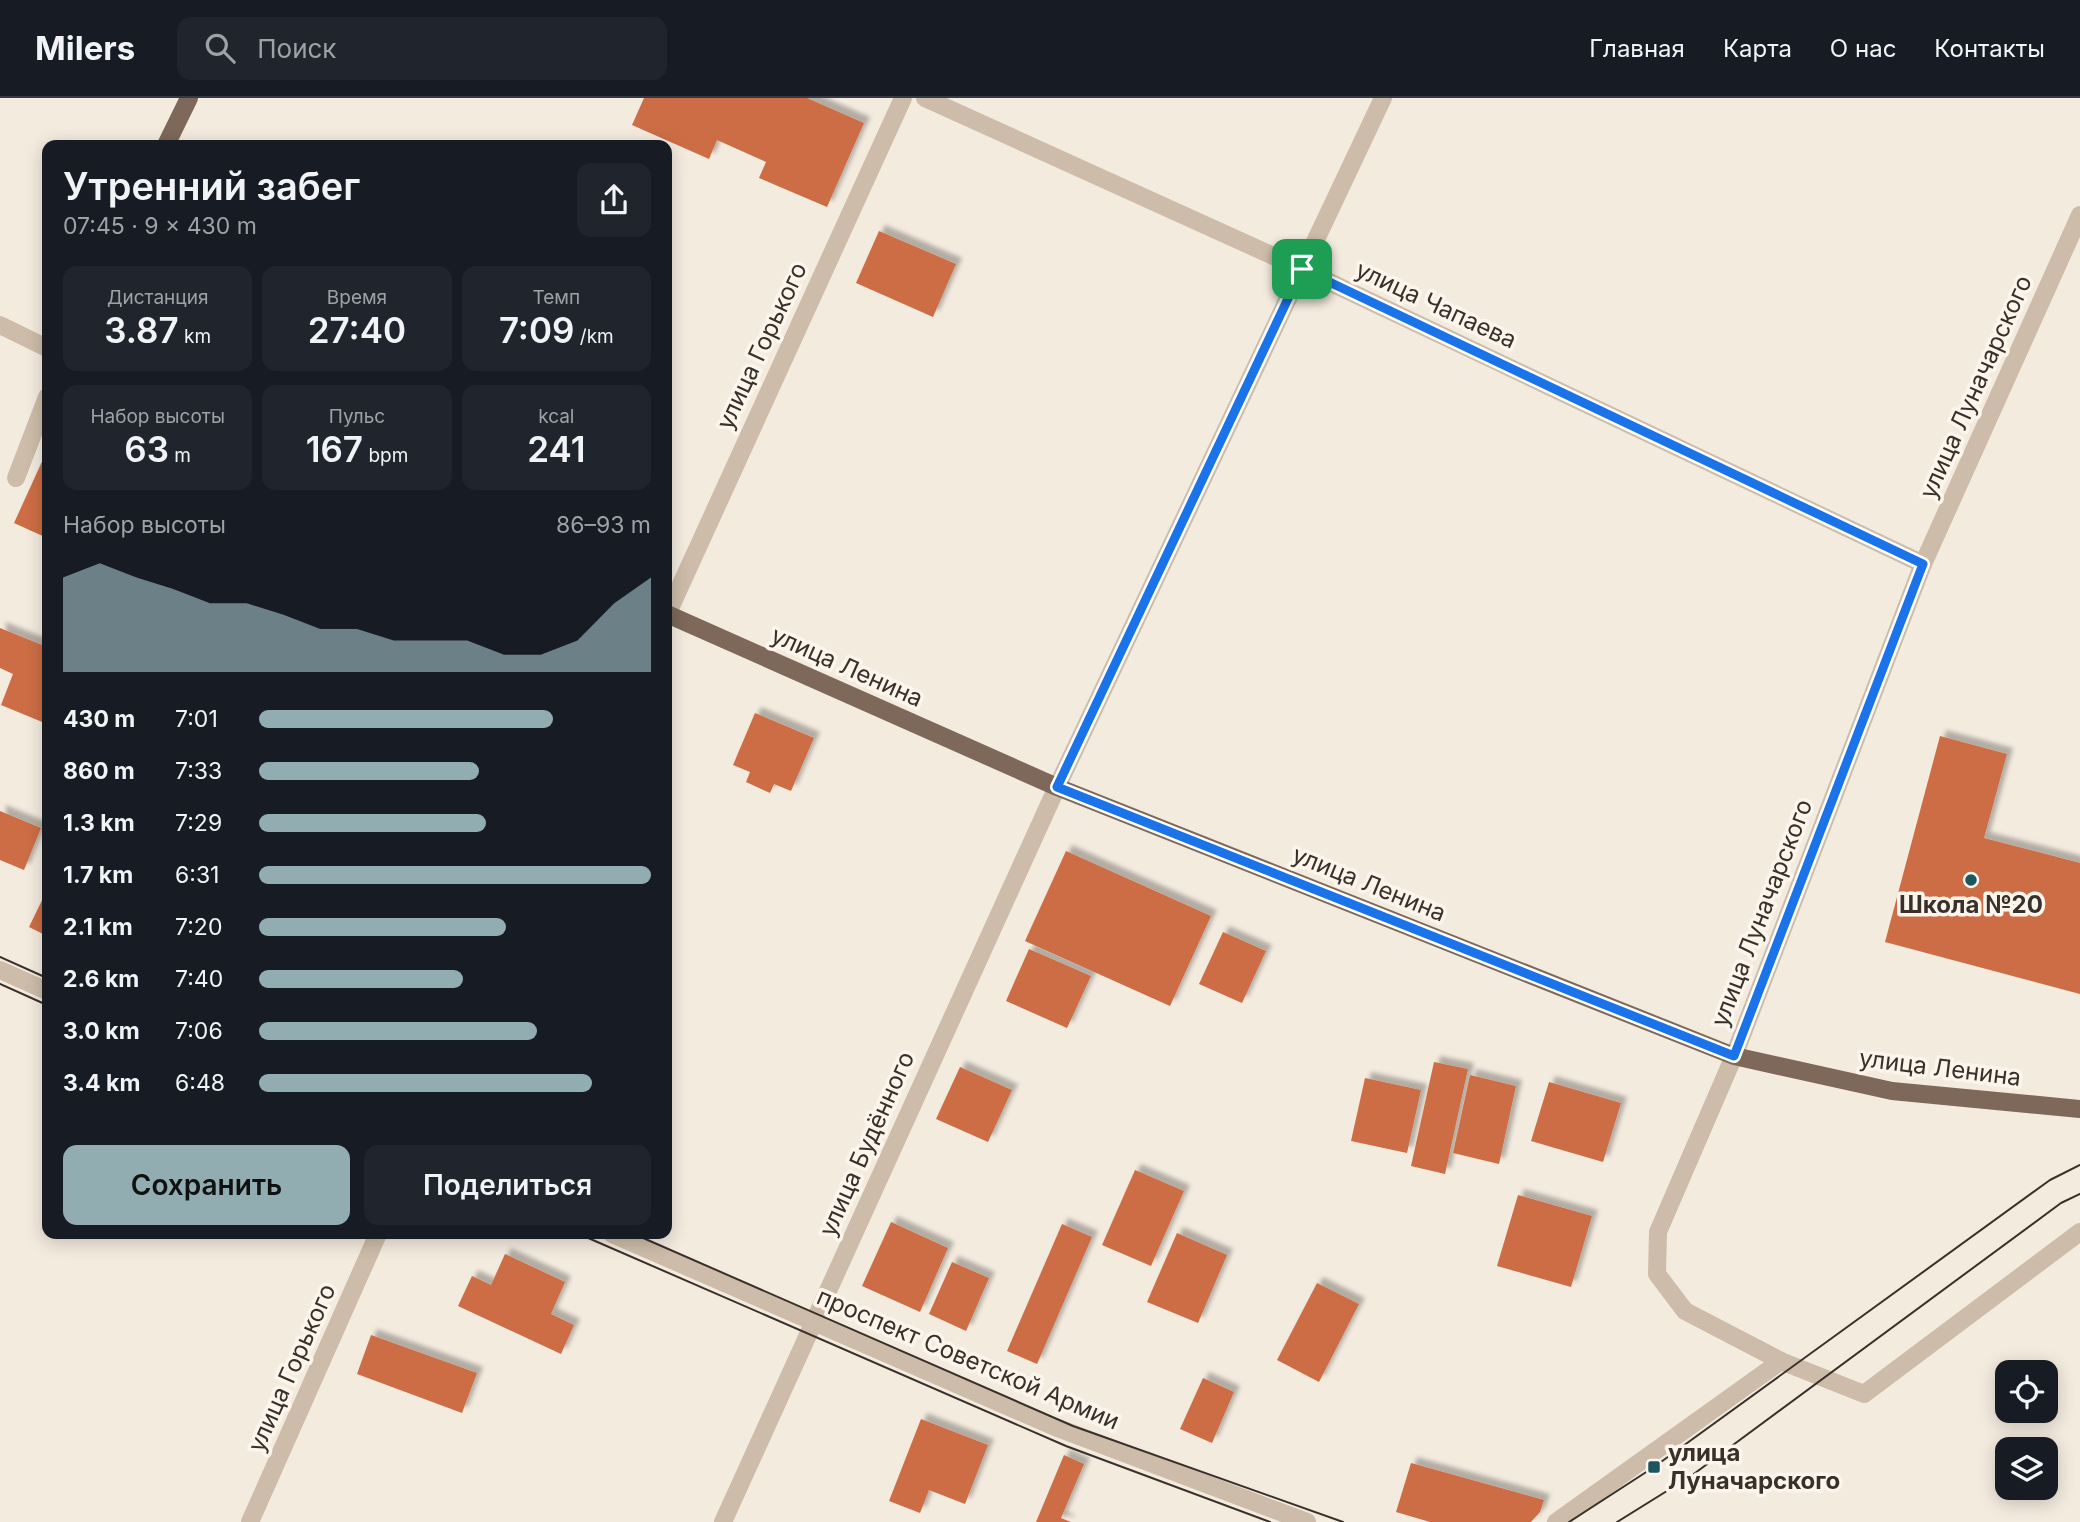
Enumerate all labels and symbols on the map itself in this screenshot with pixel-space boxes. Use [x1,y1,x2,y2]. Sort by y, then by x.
pin [1272,239,1332,299]
street label: улица Чапаева [1351,255,1521,354]
street label: улица Горького [710,258,813,434]
street label: улица Луначарского [1913,271,2038,503]
street label: улица Ленина [767,620,928,713]
street label: улица Луначарского [1705,795,1818,1031]
street label: улица Ленина [1288,840,1450,928]
marker: Школа №20 [1963,872,1979,888]
place label: Школа №20 [1899,890,2043,919]
street label: улица Ленина [1857,1043,2023,1092]
street label: улица Будённого [813,1047,920,1241]
street label: улица Горького [242,1279,342,1456]
street label: проспект Советской Армии [813,1282,1124,1436]
place label: улица Луначарского [1668,1438,1840,1495]
marker: улица Луначарского [1646,1459,1662,1475]

